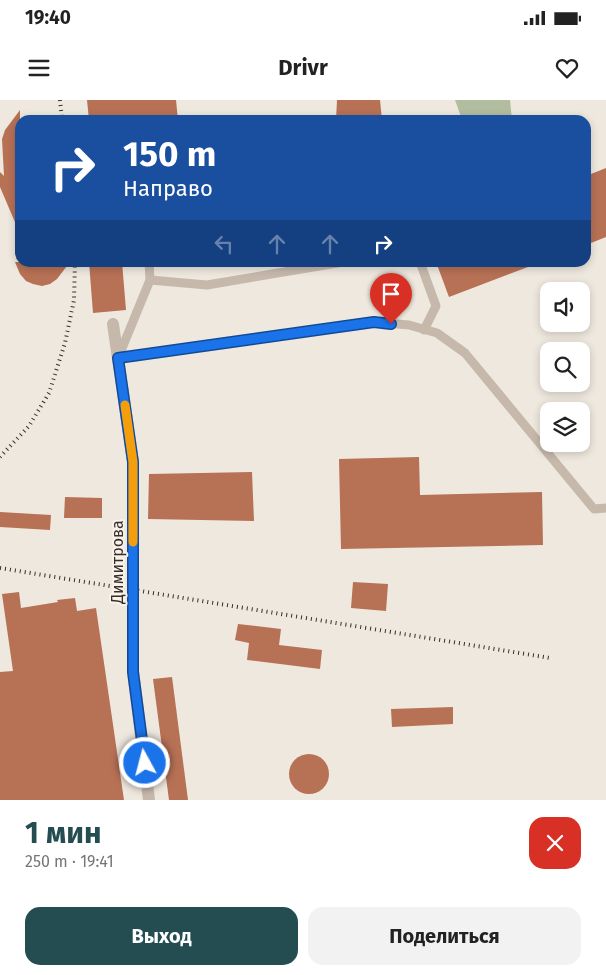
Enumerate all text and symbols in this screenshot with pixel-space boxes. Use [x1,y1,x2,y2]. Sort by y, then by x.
text: 19:40 [25,6,71,29]
icon: menu [25,54,53,82]
text: Drivr [278,54,328,81]
icon: heart [553,54,581,82]
text: 150 m [123,133,216,175]
icon: right [40,135,105,200]
text: Направо [123,175,213,202]
icon: left [210,230,238,258]
icon: ahead [263,230,291,258]
icon: ahead [316,230,344,258]
icon: right [369,230,397,258]
pin [370,273,412,324]
icon: arrive [377,280,405,308]
map controls [540,282,590,452]
button: sound [540,282,590,332]
button: search [540,342,590,392]
button: layers [540,402,590,452]
street label: Димитрова [108,520,127,605]
position arrow [118,736,170,788]
text: 1 мин [25,815,102,851]
button: close [529,817,581,869]
text: 250 m · 19:41 [25,852,114,871]
button: Выход [25,907,298,965]
button: Поделиться [308,907,581,965]

